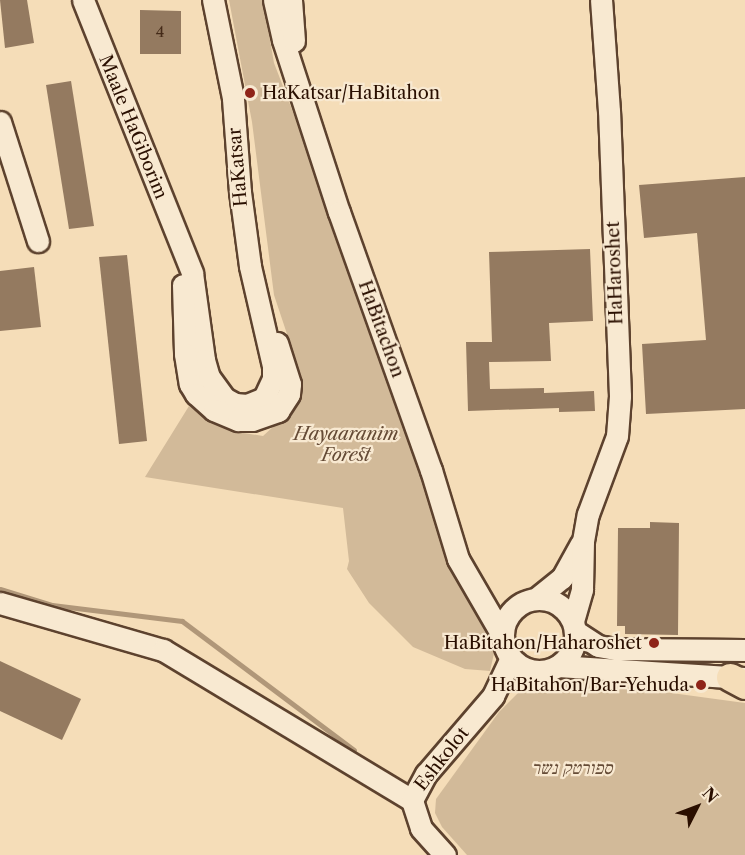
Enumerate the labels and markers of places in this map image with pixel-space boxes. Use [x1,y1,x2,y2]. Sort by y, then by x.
place label: HaKatsar/HaBitahon [262,82,440,104]
marker: HaKatsar/HaBitahon [243,86,257,100]
place label: HaBitahon/Haharoshet [444,632,642,654]
marker: HaBitahon/Haharoshet [647,636,661,650]
place label: HaBitahon/Bar-Yehuda [491,674,689,696]
marker: HaBitahon/Bar-Yehuda [694,678,708,692]

